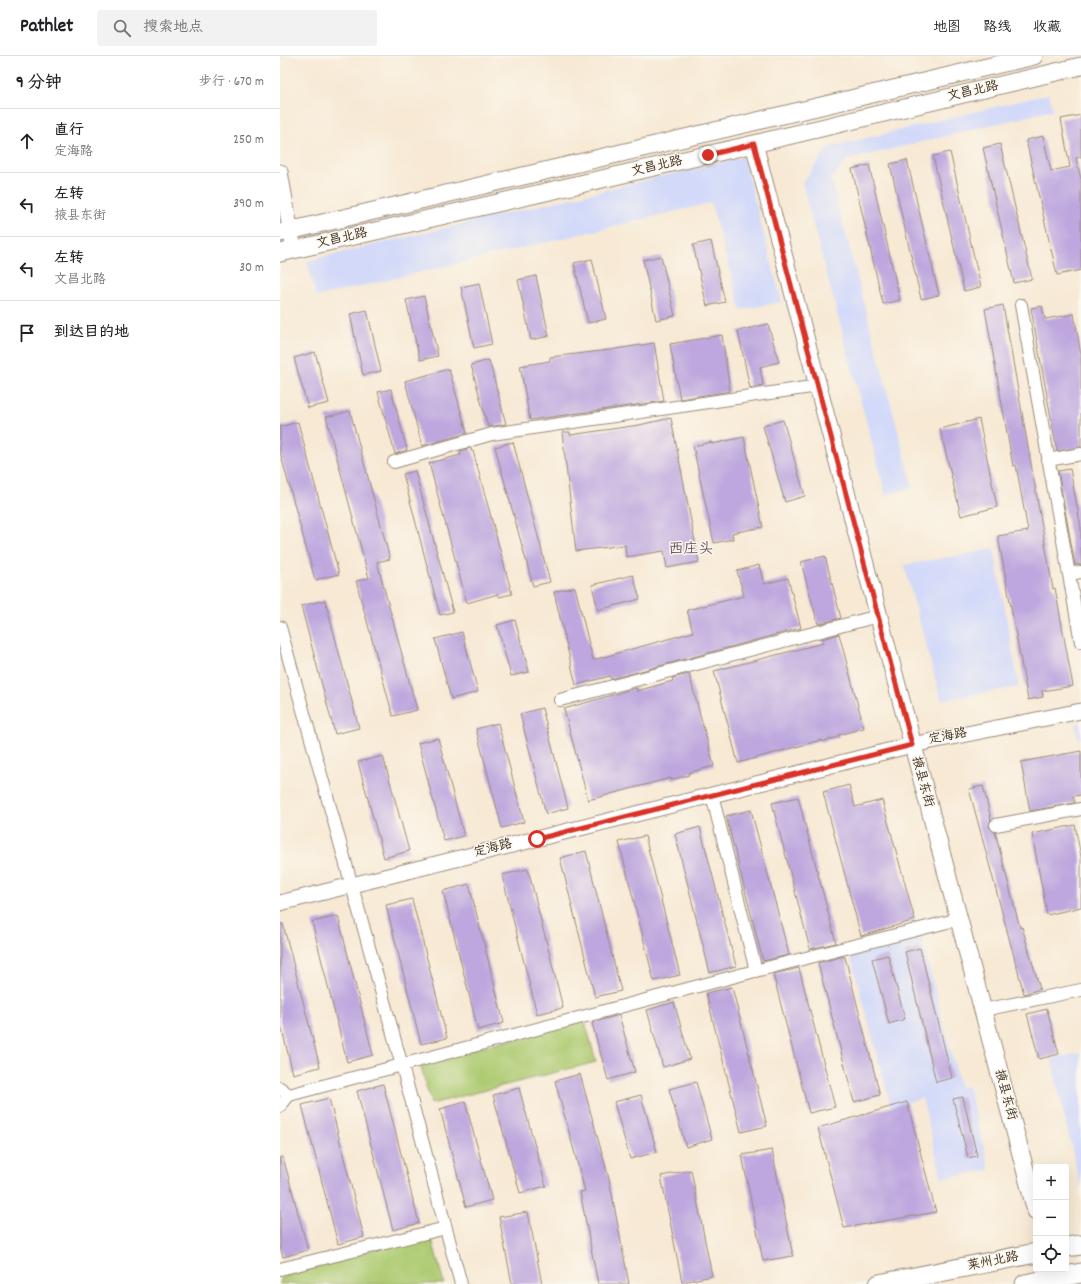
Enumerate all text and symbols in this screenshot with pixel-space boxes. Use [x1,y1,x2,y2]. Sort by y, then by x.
search box [97,10,377,46]
text: Pathlet [20,14,73,41]
icon: search [111,17,133,39]
text: 搜索地点 [143,17,203,39]
text: 地图 [933,18,961,38]
text: 路线 [983,18,1011,38]
text: 收藏 [1033,18,1061,38]
text: 9 分钟 [16,72,62,96]
text: 步行 · 670 m [199,73,264,92]
street label: 文昌北路 [946,77,1000,107]
text: 直行 [54,120,84,142]
icon: ahead [16,130,38,152]
text: 250 m [233,131,264,150]
text: 定海路 [54,143,93,162]
route end [699,146,717,164]
street label: 文昌北路 [630,152,684,182]
text: 左转 [54,184,84,206]
icon: left [16,194,38,216]
text: 390 m [233,195,264,214]
text: 掖县东街 [54,207,106,226]
street label: 文昌北路 [315,224,369,254]
text: 左转 [54,248,84,270]
icon: left [16,258,38,280]
text: 30 m [239,259,264,278]
text: 文昌北路 [54,271,106,290]
icon: arrive [16,322,38,344]
text: 到达目的地 [54,322,129,344]
district label: 西庄头 [668,539,714,561]
street label: 定海路 [927,724,969,750]
street label: 掖县东街 [906,754,938,810]
route start [528,830,546,848]
street label: 定海路 [472,835,514,863]
street label: 掖县东街 [989,1067,1021,1123]
map controls [1033,1164,1069,1272]
button: + [1033,1164,1069,1200]
button: − [1033,1200,1069,1236]
button: locate [1033,1236,1069,1272]
street label: 莱州北路 [966,1248,1020,1276]

